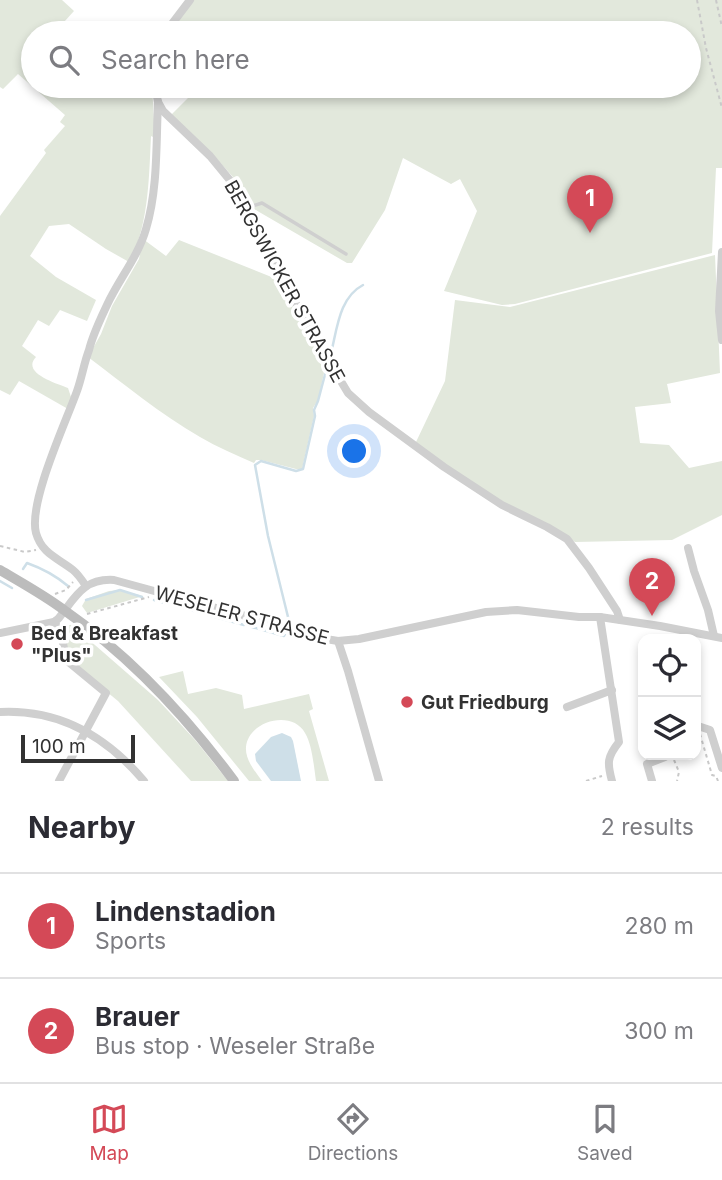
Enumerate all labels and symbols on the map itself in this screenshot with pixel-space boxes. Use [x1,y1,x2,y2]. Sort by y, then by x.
pin: 1 [567,175,613,233]
street label: BERGSWICKER STRASSE [219,176,350,386]
your location [337,434,371,468]
pin: 2 [629,558,675,616]
street label: WESELER STRASSE [152,581,331,650]
place label: Bed & Breakfast "Plus" [31,622,178,667]
marker: Bed & Breakfast "Plus" [9,636,25,652]
place label: Gut Friedburg [421,691,549,714]
marker: Gut Friedburg [399,694,415,710]
scale bar [21,732,135,764]

